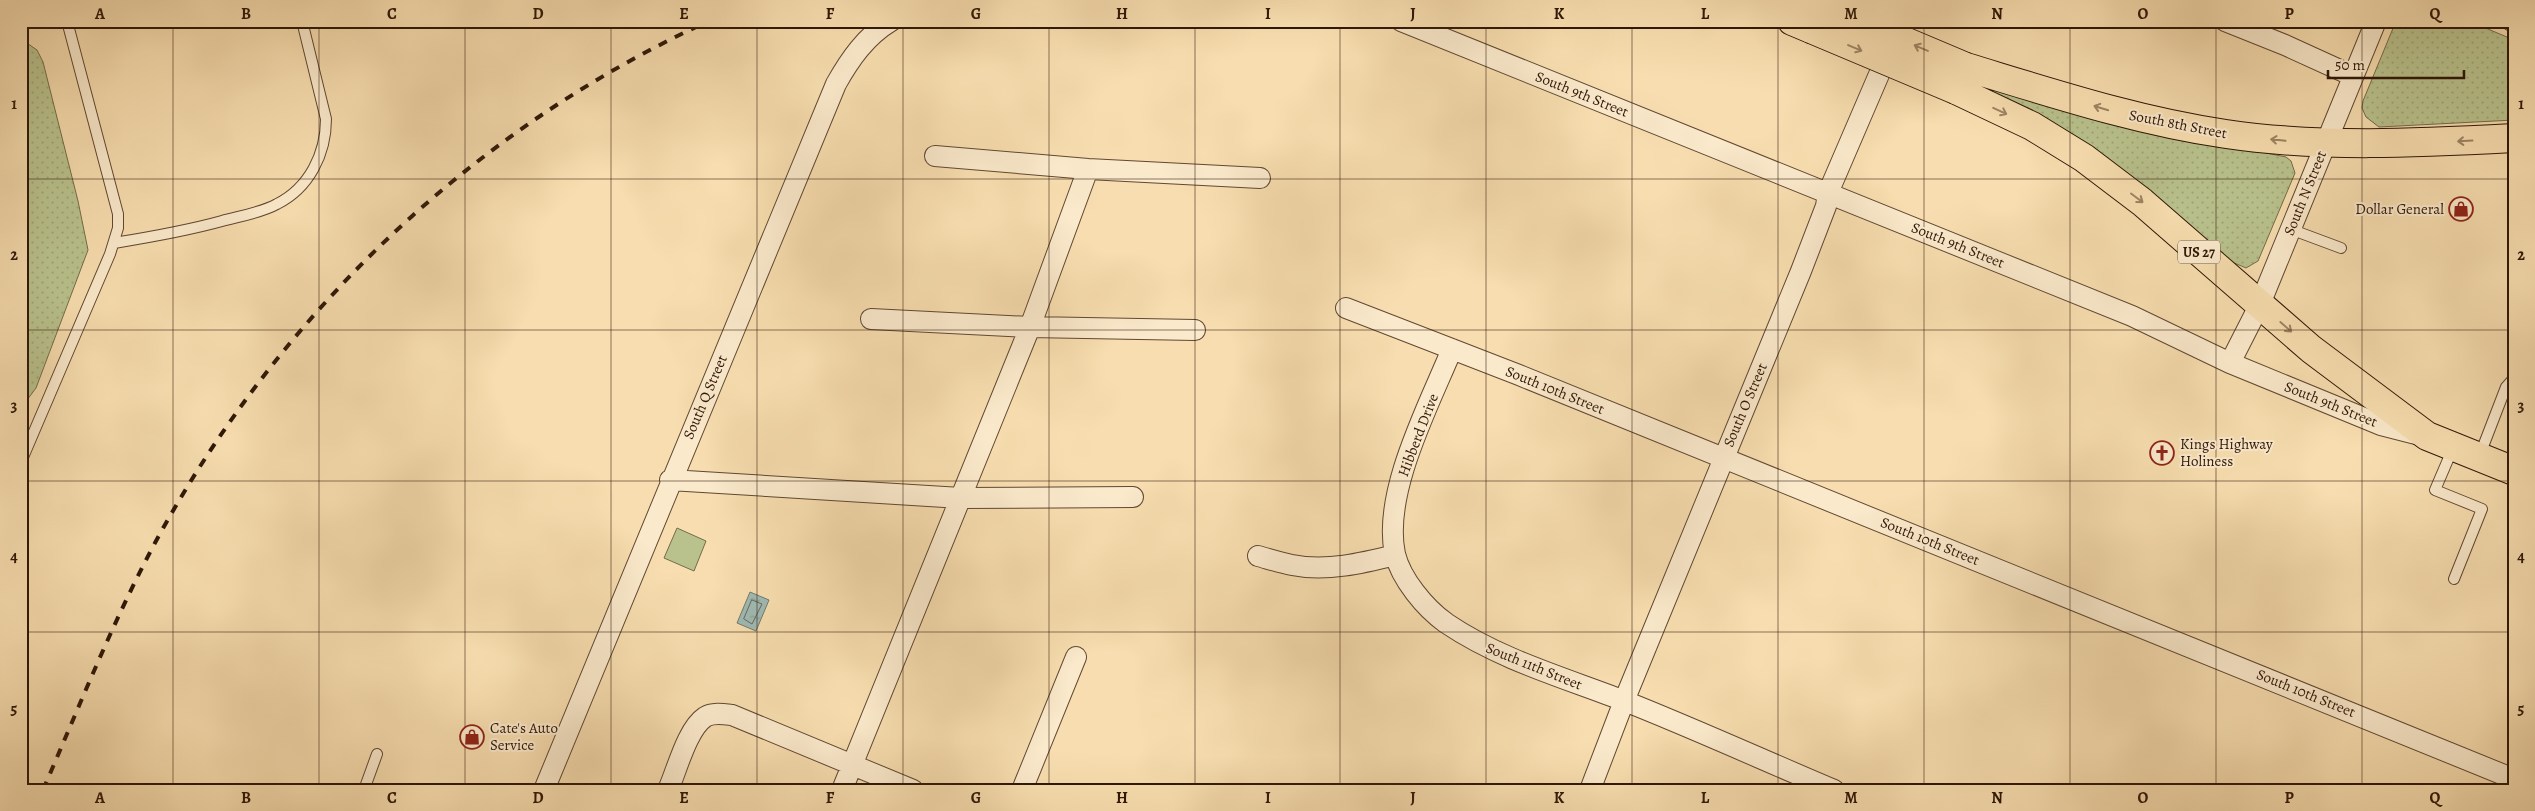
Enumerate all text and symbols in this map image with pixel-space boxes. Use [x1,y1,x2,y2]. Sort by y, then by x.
text: A [94,3,106,25]
text: B [241,3,251,25]
text: C [387,3,397,25]
text: D [532,3,544,25]
text: E [679,3,689,25]
text: F [826,3,835,25]
text: G [971,3,981,25]
text: H [1116,3,1128,25]
text: I [1265,3,1271,25]
text: J [1410,3,1416,25]
text: K [1554,3,1565,25]
text: L [1701,3,1710,25]
text: M [1844,3,1858,25]
text: N [1991,3,2003,25]
text: O [2138,3,2149,25]
text: P [2284,3,2294,25]
text: Q [2430,3,2444,25]
one-way arrow [1914,42,1929,52]
one-way arrow [1848,44,1863,53]
scale bar [2328,48,2464,80]
text: 50 m [2335,55,2365,75]
street label: South 9th Street [1532,66,1632,122]
text: 1 [11,93,17,115]
text: 1 [2518,93,2524,115]
one-way arrow [2093,103,2109,113]
street label: South 8th Street [2127,105,2229,143]
one-way arrow [1992,107,2007,116]
one-way arrow [2270,135,2286,145]
one-way arrow [2457,136,2473,145]
street label: South N Street [2279,148,2331,238]
one-way arrow [2130,193,2144,203]
shop icon: Dollar General [2448,196,2474,222]
place label: Dollar General [2355,199,2444,219]
street label: South 9th Street [1908,217,2008,273]
road number: US 27 [2178,240,2220,264]
text: 2 [10,244,18,266]
text: 2 [2517,244,2525,266]
one-way arrow [2280,321,2293,333]
street label: South Q Street [678,352,732,442]
street label: South O Street [1718,360,1772,450]
street label: South 10th Street [1503,361,1608,419]
street label: South 9th Street [2281,376,2381,432]
street label: Hibberd Drive [1393,390,1443,480]
text: 3 [11,395,18,417]
text: 3 [2518,395,2525,417]
place label: Kings Highway Holiness [2180,434,2273,471]
church icon: Kings Highway Holiness [2149,440,2175,466]
street label: South 10th Street [1878,512,1983,570]
text: 4 [10,546,18,568]
text: 4 [2517,546,2525,568]
street label: South 11th Street [1483,638,1585,694]
street label: South 10th Street [2254,664,2359,722]
text: 5 [11,698,18,720]
text: 5 [2518,698,2525,720]
place label: Cate's Auto Service [490,718,558,755]
shop icon: Cate's Auto Service [459,724,485,750]
text: A [94,787,106,809]
text: B [241,787,251,809]
text: C [387,787,397,809]
text: D [532,787,544,809]
text: E [679,787,689,809]
text: F [826,787,835,809]
text: G [971,787,981,809]
text: H [1116,787,1128,809]
text: I [1265,787,1271,809]
text: J [1410,787,1416,809]
text: K [1554,787,1565,809]
text: L [1701,787,1710,809]
text: M [1844,787,1858,809]
text: N [1991,787,2003,809]
text: O [2138,787,2149,809]
text: P [2284,787,2294,809]
text: Q [2430,787,2444,809]

